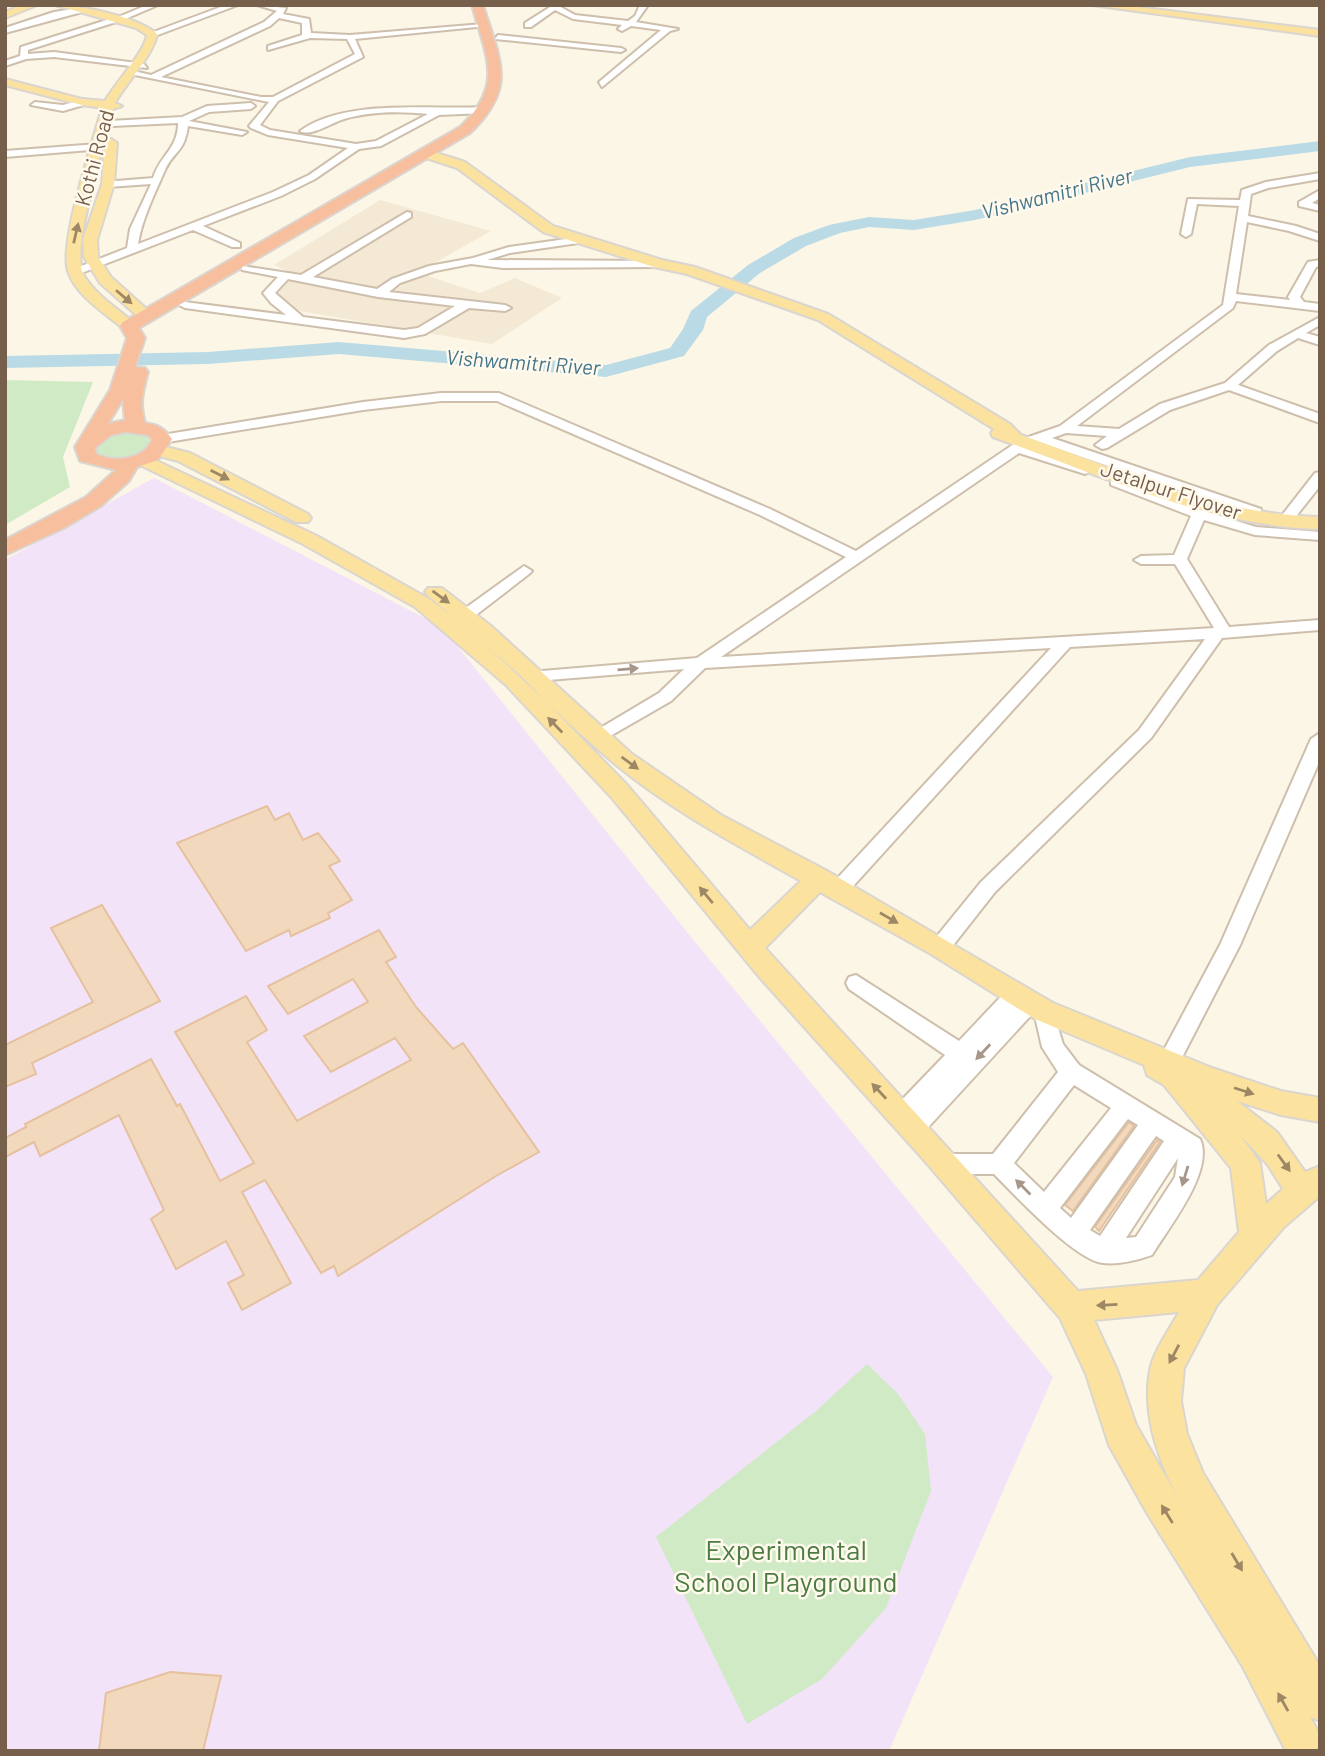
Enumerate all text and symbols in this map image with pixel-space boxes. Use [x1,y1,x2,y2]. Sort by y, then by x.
street label: Kothi Road [69,107,118,209]
water label: Vishwamitri River [979,162,1135,223]
one-way arrow [71,222,82,244]
one-way arrow [115,289,132,304]
water label: Vishwamitri River [445,344,602,379]
street label: Jetalpur Flyover [1098,455,1245,524]
one-way arrow [211,469,231,481]
one-way arrow [432,589,450,603]
one-way arrow [617,663,639,674]
one-way arrow [548,717,564,734]
one-way arrow [621,756,639,770]
one-way arrow [699,886,714,904]
one-way arrow [880,912,899,924]
one-way arrow [976,1043,992,1060]
one-way arrow [872,1083,888,1100]
one-way arrow [1234,1086,1255,1097]
one-way arrow [1277,1154,1291,1172]
one-way arrow [1180,1165,1190,1186]
one-way arrow [1015,1179,1031,1196]
one-way arrow [1095,1300,1117,1311]
one-way arrow [1168,1344,1179,1364]
one-way arrow [1161,1504,1174,1523]
park label: Experimental School Playground [674,1532,898,1598]
one-way arrow [1230,1553,1243,1572]
one-way arrow [1277,1692,1289,1712]

